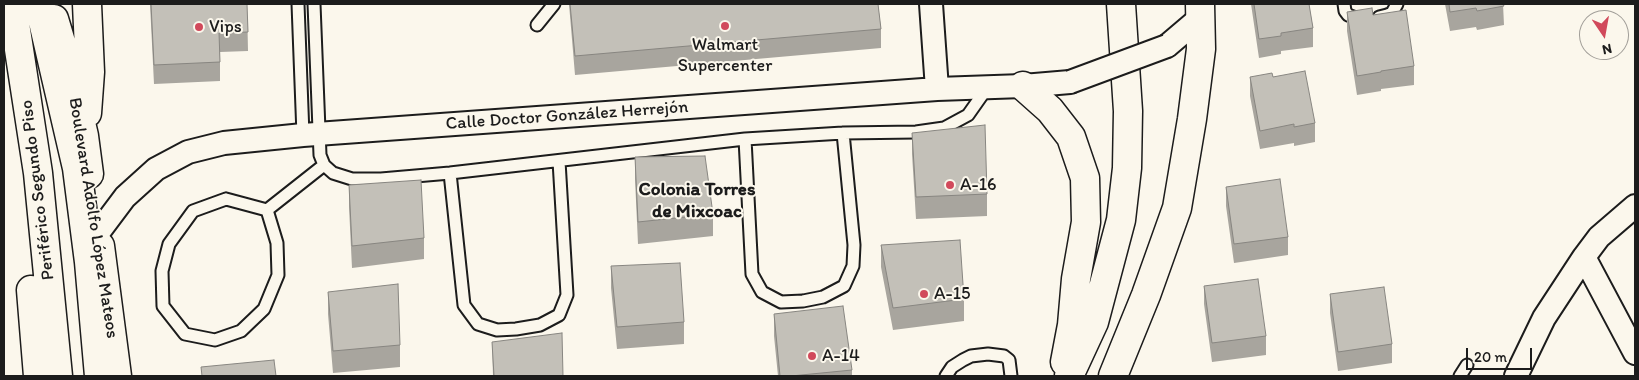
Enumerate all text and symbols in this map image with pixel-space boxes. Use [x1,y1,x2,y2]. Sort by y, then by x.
north arrow [1579,10,1629,60]
place label: Vips [209,16,242,38]
marker: Walmart Supercenter [719,20,731,32]
marker: Vips [193,21,205,33]
place label: Walmart Supercenter [678,34,772,76]
text: N [1601,40,1613,58]
street label: Boulevard Adolfo López Mateos [63,96,123,340]
street label: Calle Doctor González Herrejón [445,97,689,135]
street label: Periférico Segundo Piso [16,99,60,281]
place label: A-16 [960,174,997,196]
district label: Colonia Torres de Mixcoac [639,179,755,223]
marker: A-16 [944,179,956,191]
place label: A-15 [934,283,971,305]
marker: A-15 [918,288,930,300]
scale bar [1469,338,1535,370]
place label: A-14 [822,345,860,367]
text: 20 m [1474,348,1507,366]
marker: A-14 [806,350,818,362]

